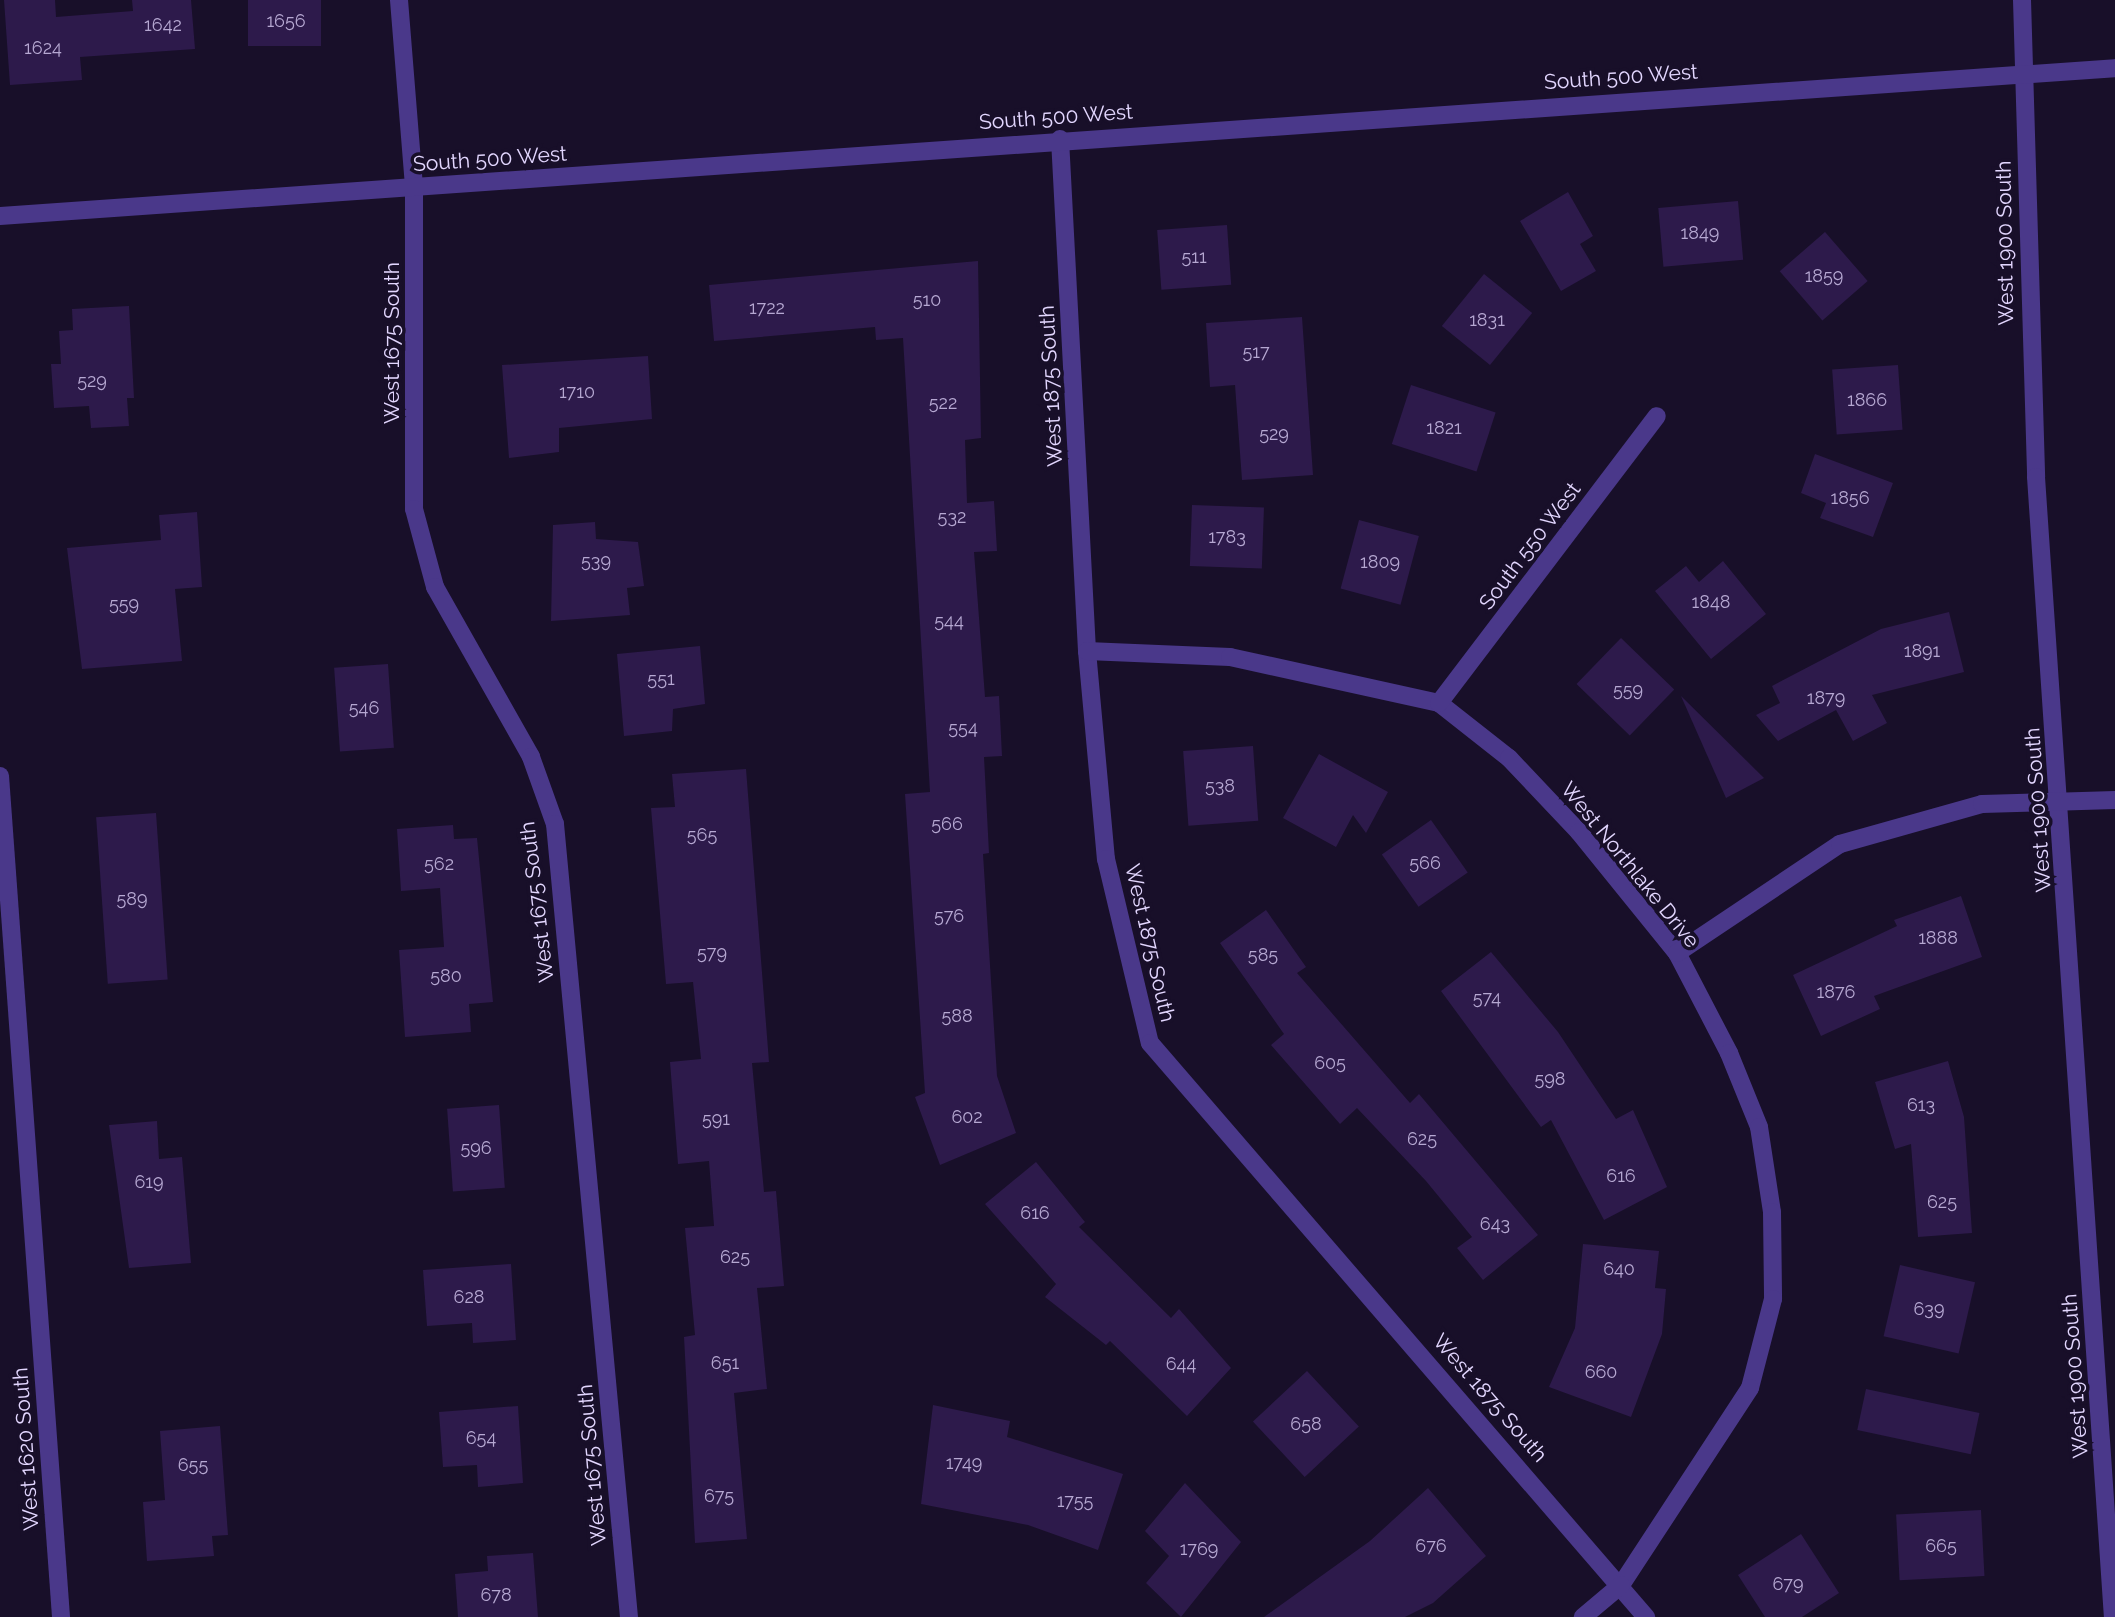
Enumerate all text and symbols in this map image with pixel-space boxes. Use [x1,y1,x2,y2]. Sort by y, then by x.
house number: 1656 [266,10,306,32]
house number: 1642 [144,14,182,36]
house number: 1624 [24,37,62,59]
street label: South 500 West [1543,59,1699,95]
street label: South 500 West [978,99,1134,135]
street label: South 500 West [412,141,568,177]
street label: West 1900 South [1991,160,2019,326]
house number: 1849 [1681,222,1719,244]
house number: 511 [1181,246,1207,268]
street label: West 1675 South [379,262,405,424]
house number: 1859 [1805,265,1843,287]
house number: 510 [913,289,941,311]
house number: 1722 [749,297,785,319]
street label: West 1875 South [1034,305,1068,467]
house number: 1831 [1469,309,1505,331]
house number: 517 [1242,341,1270,363]
house number: 529 [77,370,107,392]
house number: 1710 [559,381,595,403]
house number: 1866 [1847,389,1887,411]
house number: 522 [929,392,957,414]
house number: 1821 [1426,417,1462,439]
house number: 529 [1259,423,1289,445]
street label: South 550 West [1474,477,1586,615]
house number: 1856 [1830,487,1870,509]
house number: 532 [938,506,966,528]
house number: 1783 [1208,526,1246,548]
house number: 539 [581,550,611,572]
house number: 1809 [1360,551,1400,573]
house number: 1848 [1692,591,1730,613]
house number: 559 [109,593,139,615]
house number: 544 [934,610,964,632]
house number: 1891 [1904,640,1940,662]
house number: 551 [647,668,675,690]
house number: 559 [1613,679,1643,701]
house number: 1879 [1807,687,1845,709]
house number: 546 [349,697,379,719]
house number: 554 [948,717,978,739]
street label: West 1900 South [2020,727,2056,893]
house number: 538 [1205,775,1235,797]
street label: West Northlake Drive [1555,777,1705,953]
house number: 566 [931,813,963,835]
street label: West 1675 South [515,820,559,984]
house number: 565 [687,824,717,846]
house number: 566 [1409,852,1441,874]
house number: 562 [424,853,454,875]
street label: West 1875 South [1120,861,1180,1025]
house number: 589 [116,888,148,910]
house number: 576 [934,905,964,927]
house number: 1888 [1918,927,1958,949]
house number: 579 [697,942,727,964]
house number: 585 [1248,944,1278,966]
house number: 580 [430,965,462,987]
house number: 1876 [1817,981,1855,1003]
house number: 574 [1473,987,1501,1009]
house number: 588 [941,1005,973,1027]
house number: 605 [1314,1052,1346,1074]
house number: 598 [1534,1068,1566,1090]
house number: 613 [1907,1094,1935,1116]
house number: 602 [951,1106,983,1128]
house number: 591 [702,1108,730,1130]
house number: 625 [1407,1128,1437,1150]
house number: 596 [460,1137,492,1159]
house number: 616 [1606,1165,1636,1187]
house number: 619 [134,1171,164,1193]
house number: 625 [1927,1191,1957,1213]
house number: 616 [1020,1202,1050,1224]
house number: 643 [1480,1213,1510,1235]
house number: 625 [720,1246,750,1268]
house number: 640 [1603,1258,1635,1280]
house number: 628 [454,1286,484,1308]
street label: West 1900 South [2057,1293,2093,1459]
house number: 639 [1913,1298,1945,1320]
street label: West 1875 South [1427,1329,1553,1467]
house number: 651 [711,1352,739,1374]
house number: 644 [1166,1353,1196,1375]
house number: 660 [1585,1361,1617,1383]
street label: West 1620 South [8,1367,44,1531]
street label: West 1675 South [572,1383,612,1547]
house number: 658 [1290,1413,1322,1435]
house number: 654 [466,1427,496,1449]
house number: 1749 [946,1452,982,1474]
house number: 655 [178,1454,208,1476]
house number: 675 [704,1485,734,1507]
house number: 1755 [1057,1490,1093,1512]
house number: 676 [1415,1535,1447,1557]
house number: 665 [1925,1535,1957,1557]
house number: 1769 [1180,1538,1218,1560]
house number: 679 [1773,1573,1803,1595]
house number: 678 [480,1584,512,1606]

